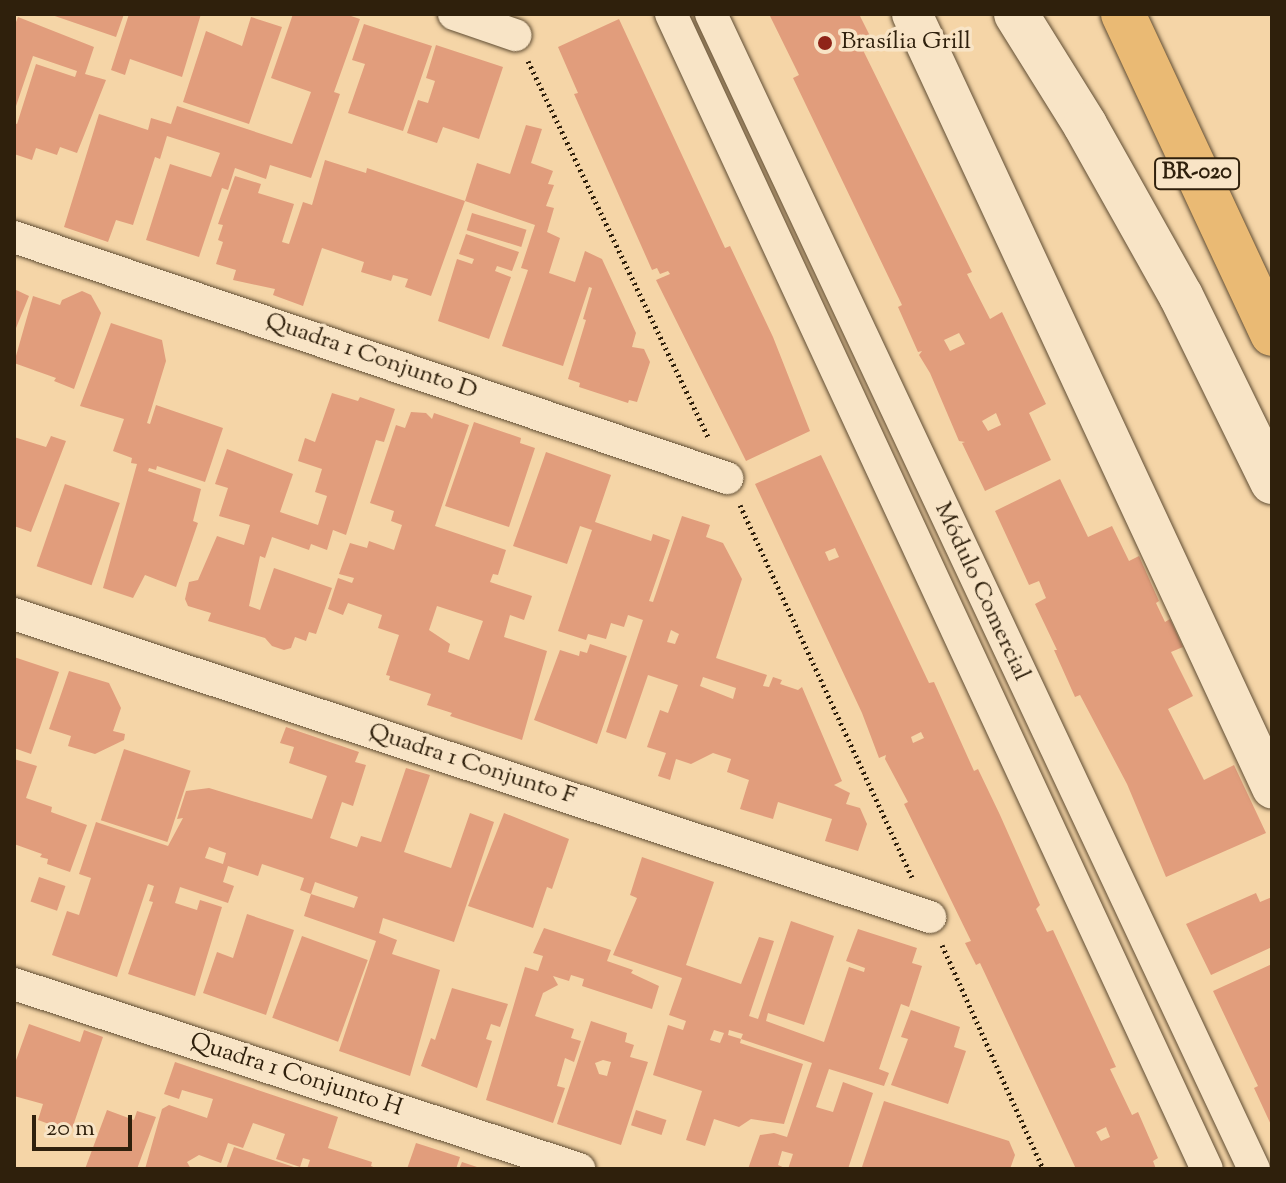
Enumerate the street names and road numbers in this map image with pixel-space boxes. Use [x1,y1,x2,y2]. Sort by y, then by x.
road number: BR-020 [1153,156,1241,192]
street label: Quadra 1 Conjunto D [261,307,481,407]
street label: Módulo Comercial [927,498,1035,686]
street label: Quadra 1 Conjunto F [365,718,579,812]
street label: Quadra 1 Conjunto H [186,1028,406,1124]

